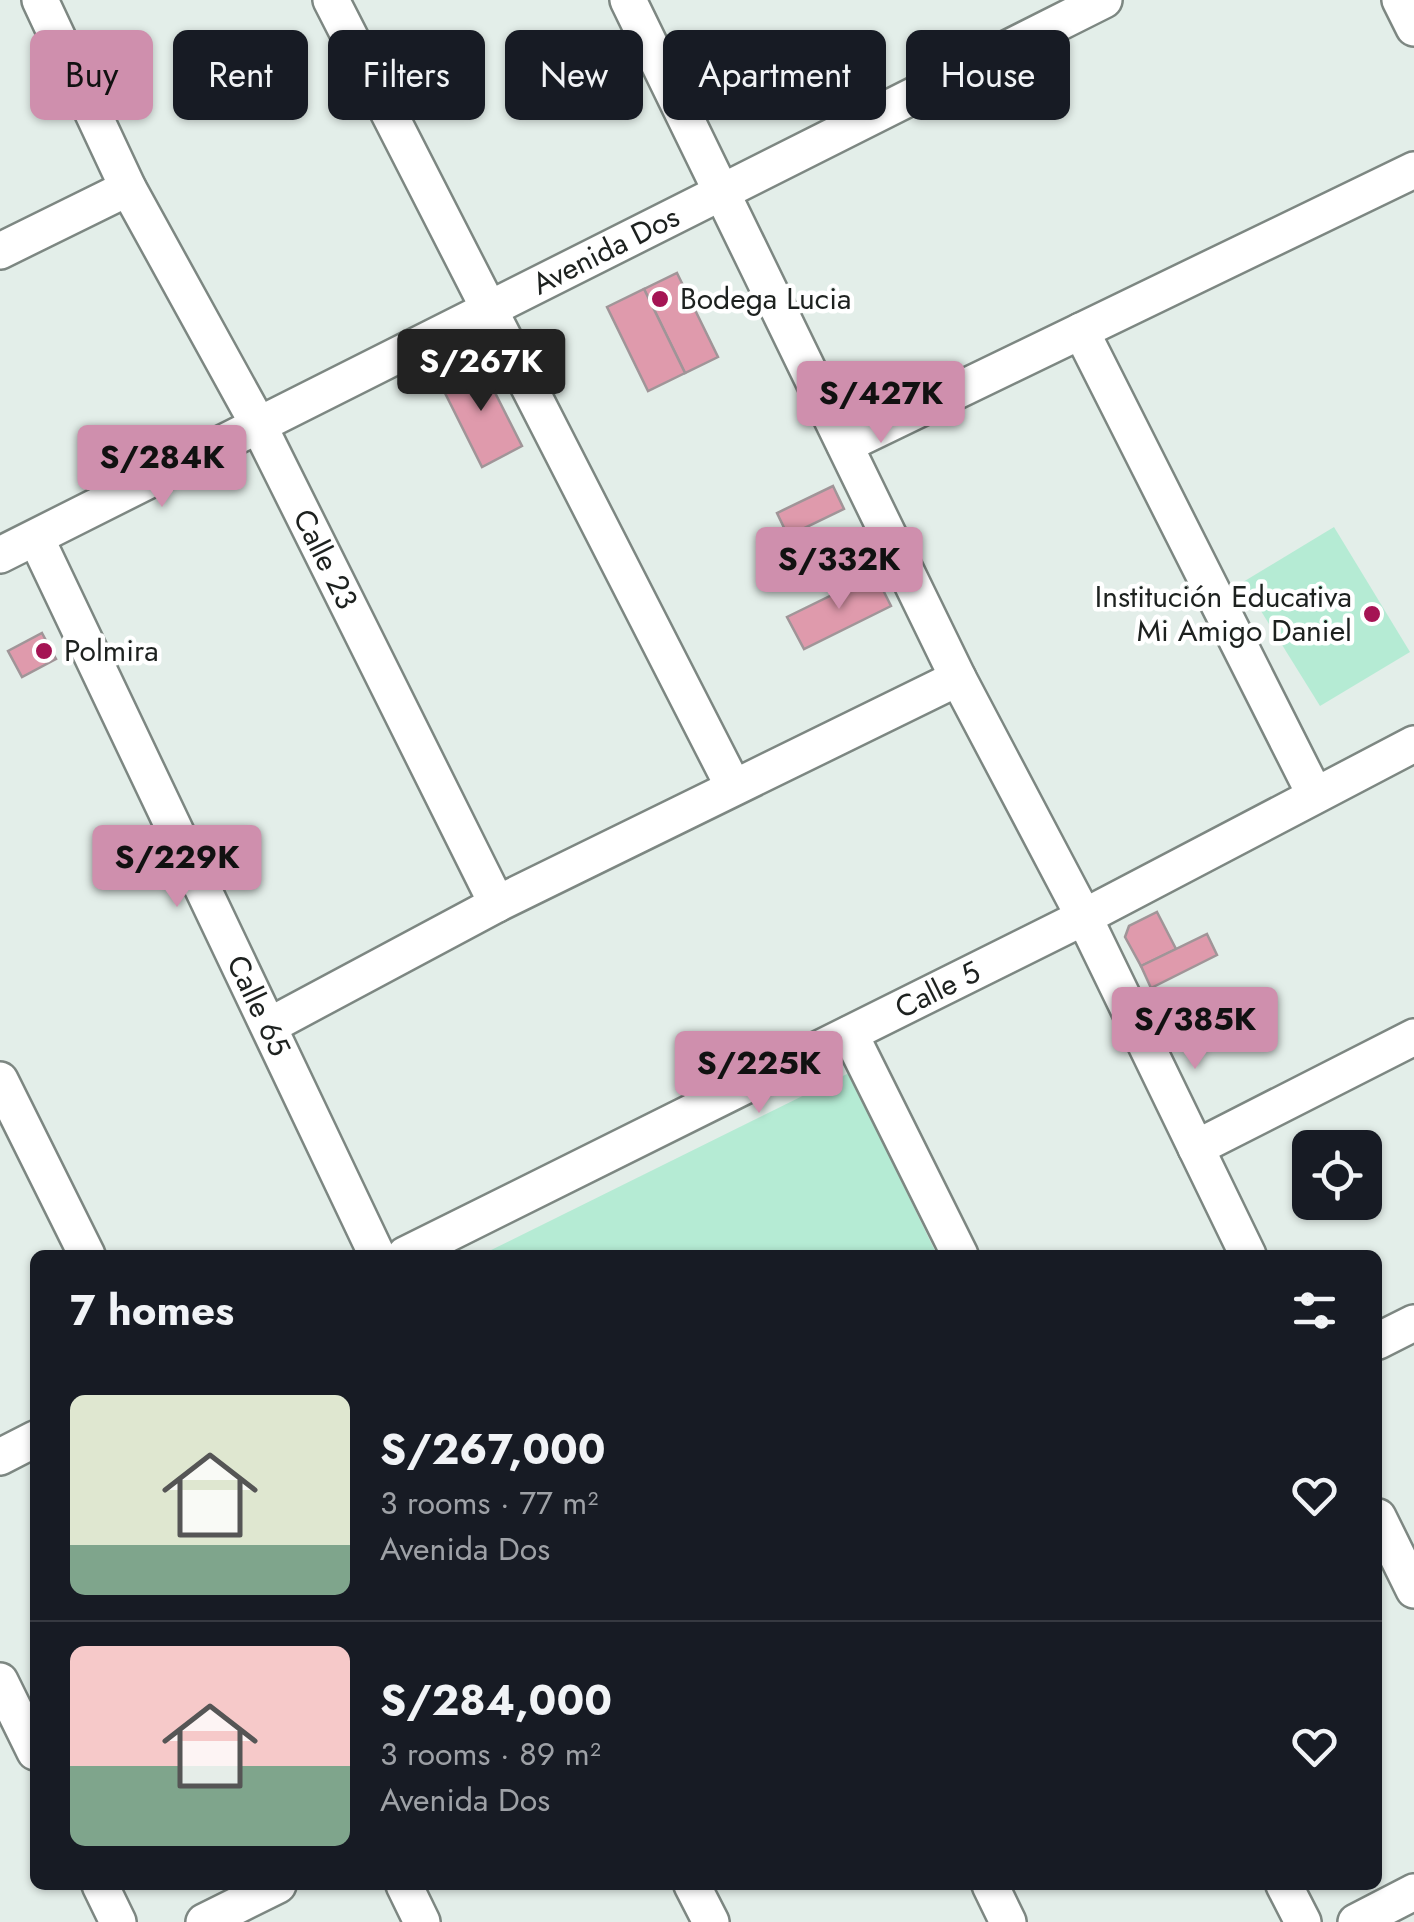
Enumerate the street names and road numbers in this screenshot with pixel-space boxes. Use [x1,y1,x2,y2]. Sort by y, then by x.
street label: Avenida Dos [525,195,686,305]
street label: Calle 23 [283,502,369,616]
street label: Calle 65 [216,948,301,1063]
street label: Calle 5 [887,950,987,1029]

